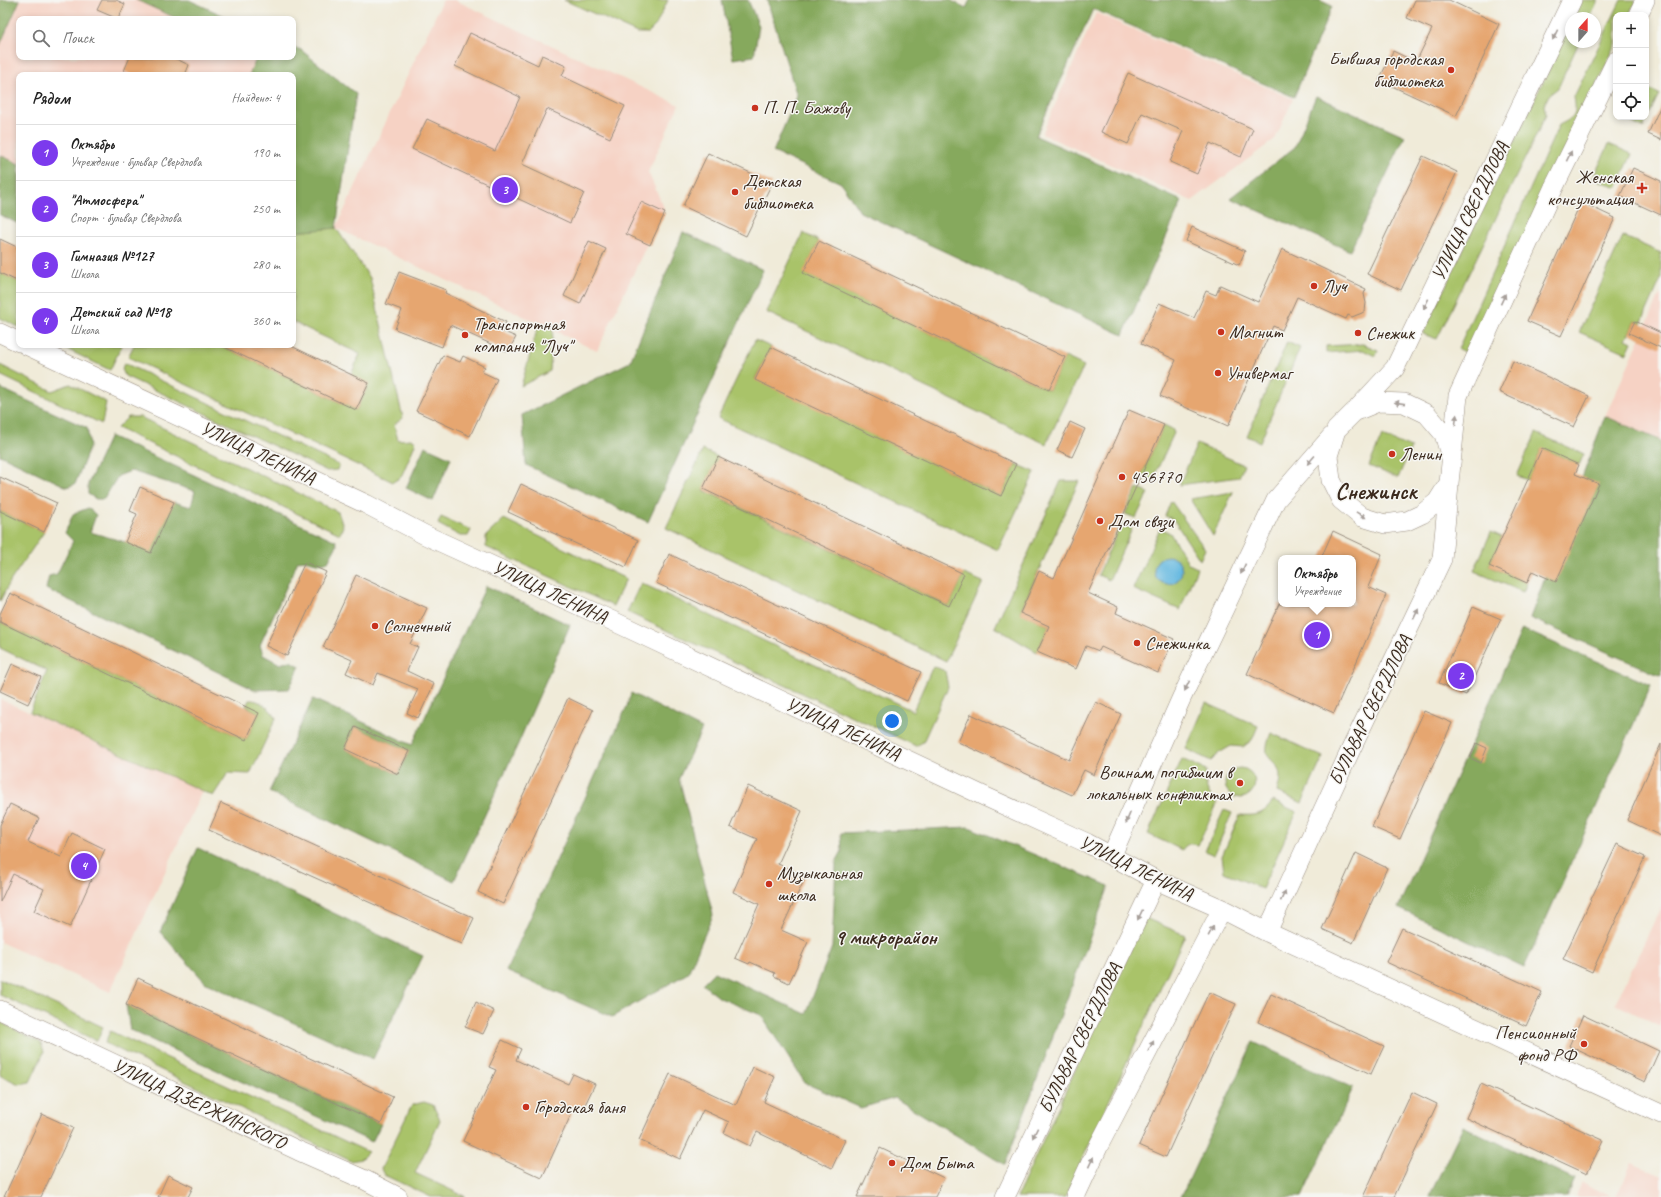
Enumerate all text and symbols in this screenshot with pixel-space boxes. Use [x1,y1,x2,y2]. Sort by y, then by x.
north arrow [1565,12,1601,48]
map controls [1613,12,1649,120]
button: + [1613,12,1649,48]
search box [16,16,296,60]
icon: search [30,27,52,49]
text: Поиск [62,29,94,48]
one-way arrow [1552,29,1558,41]
place label: Бывшая городская библиотека [1329,47,1444,93]
button: − [1613,48,1649,84]
marker: Бывшая городская библиотека [1446,65,1456,75]
button: locate [1613,84,1649,120]
text: Рядом [32,88,70,109]
text: Найдено: 4 [232,90,280,106]
place label: П. П. Бажову [763,96,851,120]
marker: П. П. Бажову [750,103,760,113]
text: Октябрь [70,135,114,154]
street label: УЛИЦА СВЕРДЛОВА [1426,137,1514,284]
text: 1 [42,145,48,161]
text: 190 m [252,145,280,161]
one-way arrow [1566,150,1572,162]
text: Учреждение · бульвар Свердлова [70,154,201,170]
place label: Женская консультация [1547,165,1635,211]
place label: Детская библиотека [743,169,814,215]
pin: 3 [492,175,518,205]
marker: Женская консультация [1636,182,1648,194]
marker: Детская библиотека [730,187,740,197]
text: "Атмосфера" [70,191,141,210]
text: 2 [42,201,48,217]
text: 250 m [252,201,280,217]
text: Спорт · бульвар Свердлова [70,210,181,226]
text: Гимназия №127 [70,247,153,266]
text: 3 [42,257,48,273]
text: 280 m [252,257,280,273]
text: Школа [70,266,99,282]
place label: Луч [1322,274,1348,298]
marker: Луч [1309,281,1319,291]
one-way arrow [1500,294,1506,305]
one-way arrow [1422,298,1429,309]
text: Детский сад №18 [70,303,171,322]
place label: Транспортная компания "Луч" [473,312,575,358]
text: 4 [42,313,48,329]
text: 360 m [252,313,280,329]
place label: Магнит [1229,320,1284,344]
place label: Снежик [1366,321,1415,345]
text: Школа [70,322,99,338]
marker: Магнит [1216,327,1226,337]
marker: Снежик [1353,328,1363,338]
marker: Транспортная компания "Луч" [460,330,470,340]
place label: Универмаг [1226,361,1294,385]
marker: Универмаг [1213,368,1223,378]
one-way arrow [1394,400,1406,406]
one-way arrow [1452,413,1459,426]
street label: УЛИЦА ЛЕНИНА [197,416,320,490]
place label: Ленин [1400,442,1443,466]
marker: Ленин [1387,449,1397,459]
one-way arrow [1306,454,1315,465]
place label: 456770 [1130,465,1183,489]
marker: 456770 [1117,472,1127,482]
district label: Снежинск [1335,477,1418,506]
place label: Дом связи [1108,509,1176,533]
one-way arrow [1355,512,1367,519]
marker: Дом связи [1095,516,1105,526]
street label: УЛИЦА ЛЕНИНА [489,555,612,629]
popup [1278,555,1356,607]
one-way arrow [1240,563,1246,575]
text: Октябрь [1293,564,1337,583]
text: Учреждение [1293,583,1341,599]
one-way arrow [1413,608,1419,620]
place label: Солнечный [383,614,452,638]
pin: 1 [1304,620,1330,650]
marker: Солнечный [370,621,380,631]
place label: Снежинка [1145,631,1211,655]
street label: БУЛЬВАР СВЕРДЛОВА [1323,631,1417,789]
marker: Снежинка [1132,638,1142,648]
pin: 2 [1448,661,1474,691]
one-way arrow [1184,681,1190,692]
street label: УЛИЦА ЛЕНИНА [782,692,905,766]
your location [882,711,902,731]
place label: Воинам, погибшим в локальных конфликтах [1086,760,1236,806]
marker: Воинам, погибшим в локальных конфликтах [1235,778,1245,788]
one-way arrow [1124,812,1130,824]
street label: УЛИЦА ЛЕНИНА [1075,830,1197,906]
pin: 4 [71,851,97,881]
place label: Музыкальная школа [777,861,863,907]
marker: Музыкальная школа [764,879,774,889]
one-way arrow [1280,891,1286,902]
one-way arrow [1137,909,1143,920]
district label: 9 микрорайон [835,924,939,950]
one-way arrow [1208,925,1214,937]
street label: БУЛЬВАР СВЕРДЛОВА [1033,959,1127,1117]
place label: Пенсионный фонд РФ [1495,1021,1579,1067]
marker: Пенсионный фонд РФ [1579,1039,1589,1049]
one-way arrow [1147,1040,1154,1052]
street label: УЛИЦА ДЗЕРЖИНСКОГО [108,1053,292,1156]
place label: Городская баня [534,1095,626,1119]
marker: Городская баня [521,1102,531,1112]
one-way arrow [1032,1127,1038,1139]
place label: Дом Быта [900,1151,975,1175]
one-way arrow [1088,1156,1094,1167]
marker: Дом Быта [887,1158,897,1168]

